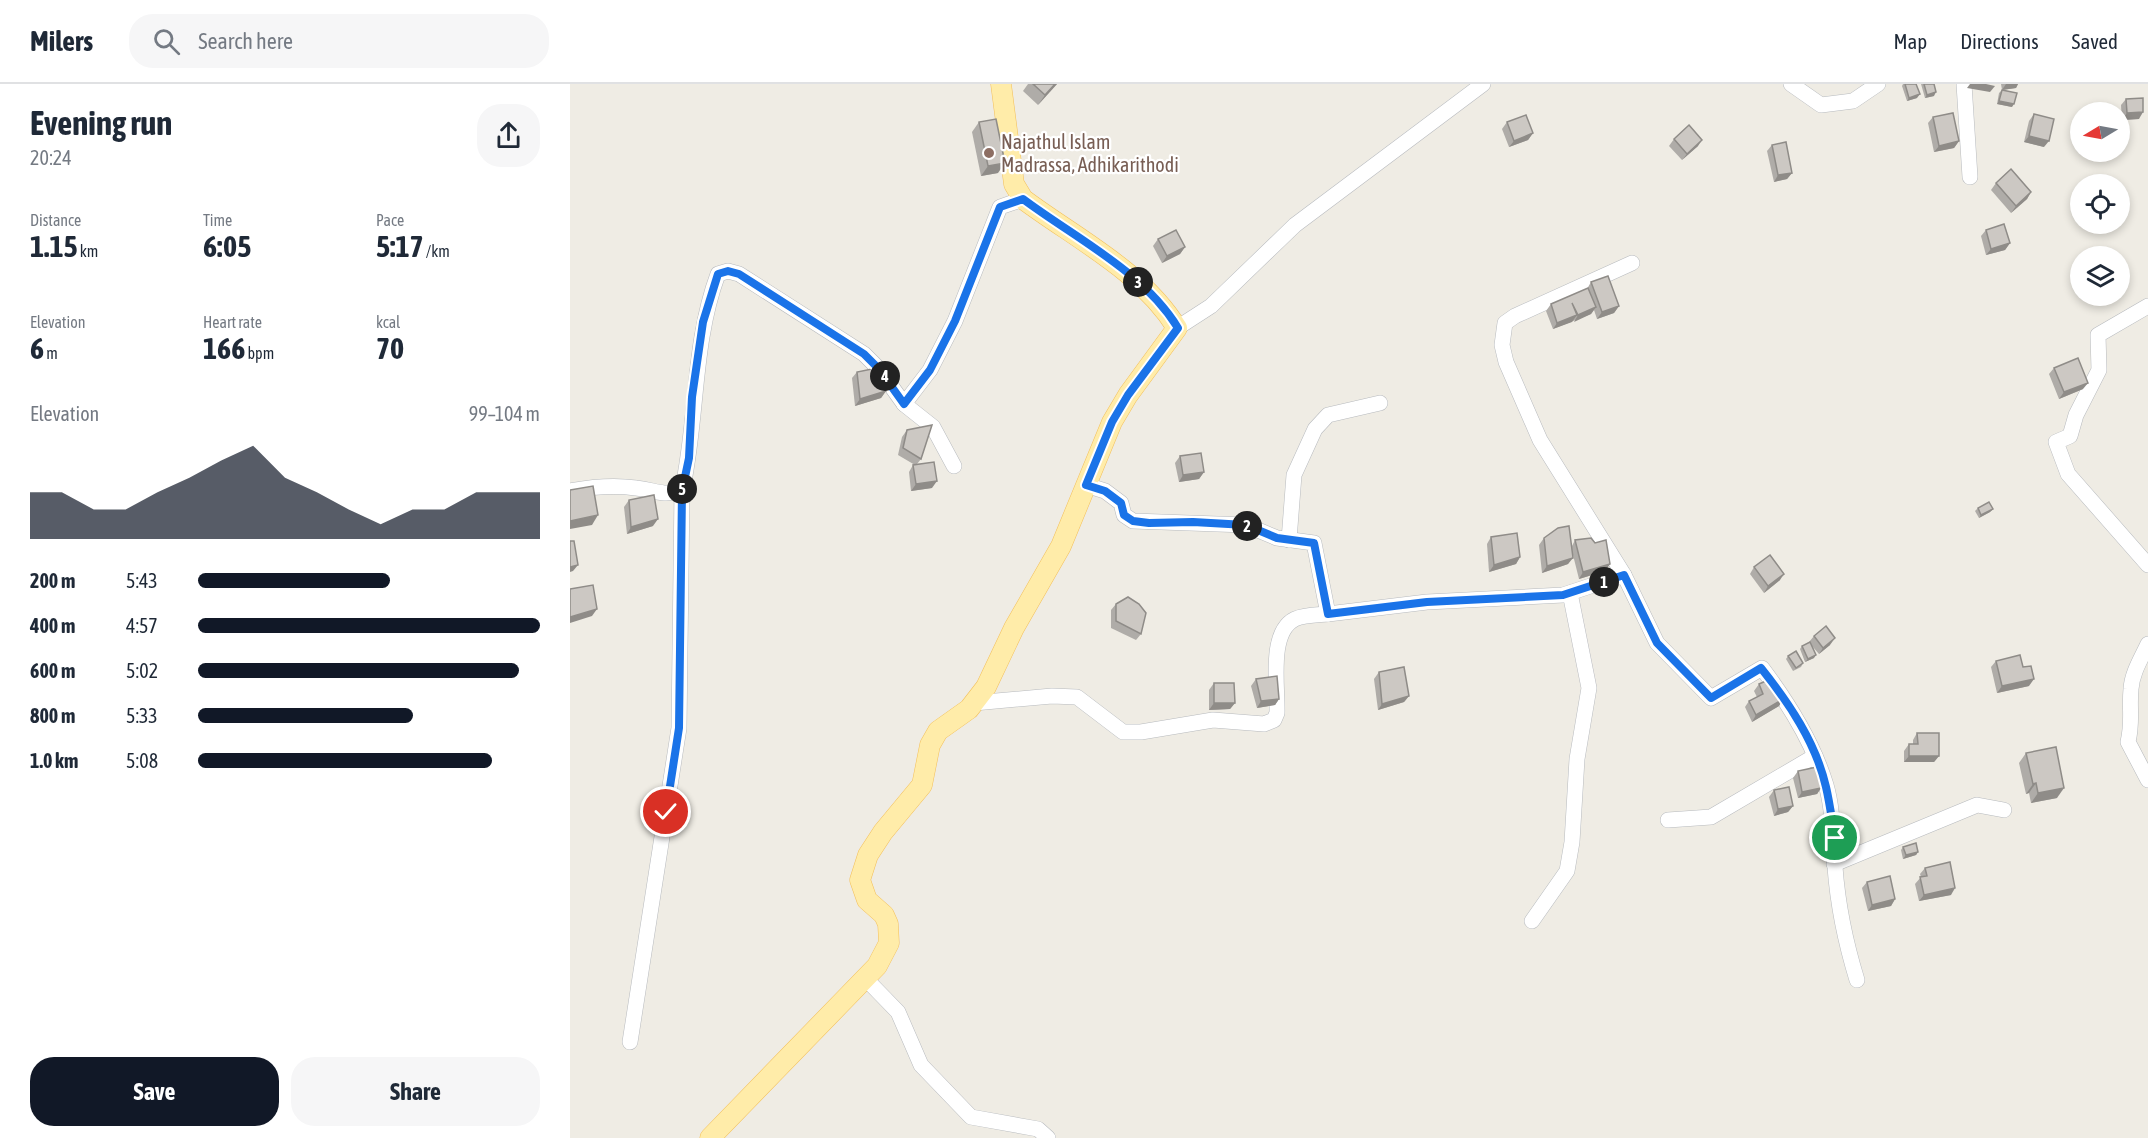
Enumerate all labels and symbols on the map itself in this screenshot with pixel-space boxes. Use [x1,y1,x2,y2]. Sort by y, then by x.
north arrow [2070,102,2130,162]
place label: Najathul Islam Madrassa, Adhikarithodi [1001,130,1179,176]
marker: Najathul Islam Madrassa, Adhikarithodi [982,146,996,160]
pin: 3 [1123,267,1153,297]
pin: 4 [870,361,900,391]
pin: 5 [667,474,697,504]
pin: 2 [1232,511,1262,541]
pin: 1 [1589,567,1619,597]
pin [640,786,691,837]
pin [1809,812,1860,863]

